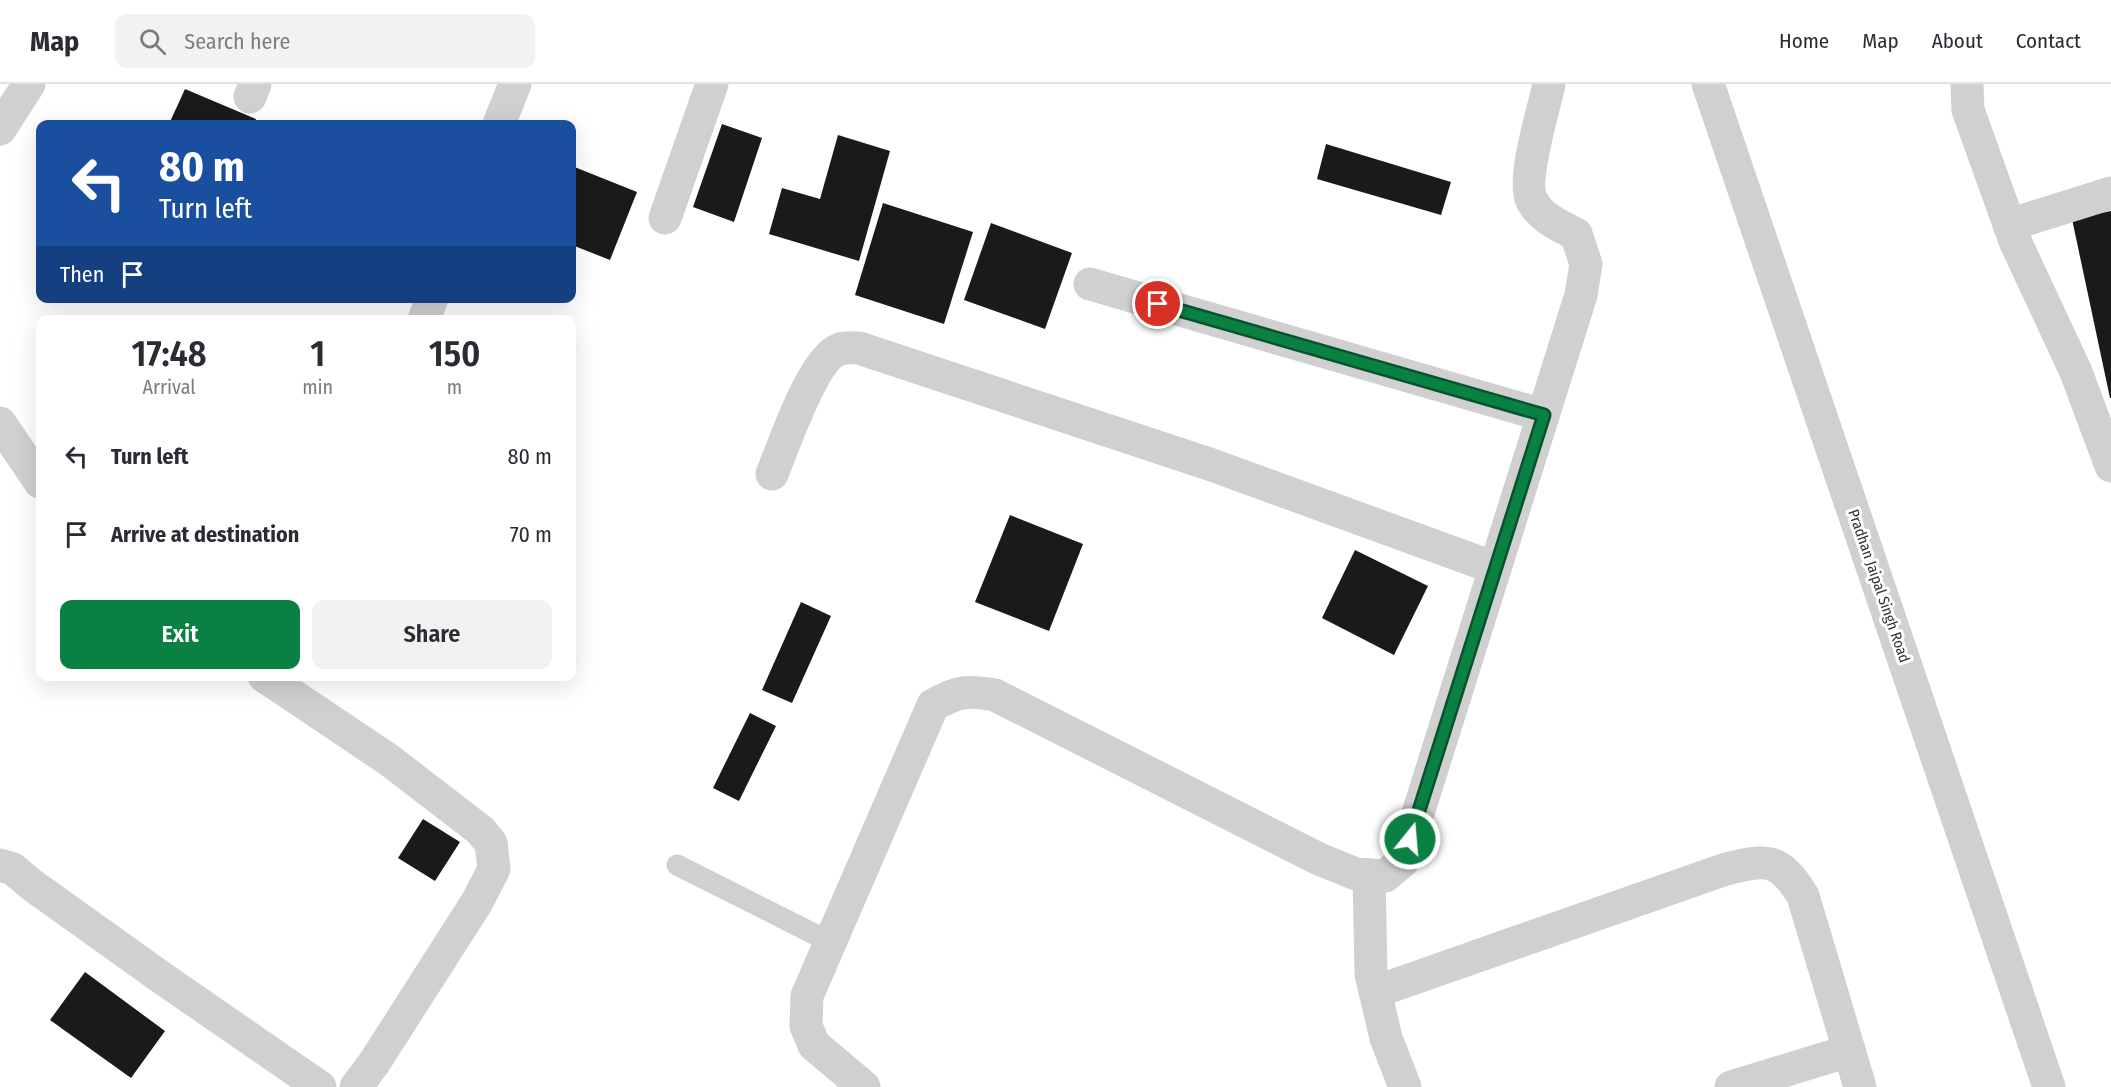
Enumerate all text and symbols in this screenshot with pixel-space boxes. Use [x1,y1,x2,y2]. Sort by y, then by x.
search box [115,14,535,68]
text: Map [30,25,79,58]
icon: search [136,25,169,58]
text: Search here [184,28,290,55]
text: Home [1779,28,1829,54]
text: Map [1862,28,1899,54]
text: About [1932,28,1983,54]
text: Contact [2016,28,2081,54]
text: 80 m [159,142,245,192]
icon: left [60,144,138,222]
text: Turn left [159,193,252,225]
icon: arrive [116,258,149,291]
text: Then [60,261,104,288]
pin [1132,278,1183,329]
icon: arrive [1141,287,1174,320]
text: 17:48 [132,332,207,376]
text: 1 [310,332,325,376]
text: 150 [429,332,480,376]
text: Arrival [143,375,196,399]
text: min [302,375,333,399]
text: m [447,375,462,399]
icon: left [60,440,93,473]
text: Turn left [111,443,189,470]
text: 80 m [507,443,552,470]
street label: Pradhan Jaipal Singh Road [1844,507,1914,665]
icon: arrive [60,518,93,551]
text: Arrive at destination [111,521,299,548]
text: 70 m [510,521,552,548]
button: Exit [60,600,300,669]
button: Share [312,600,552,669]
position arrow [1378,807,1442,871]

